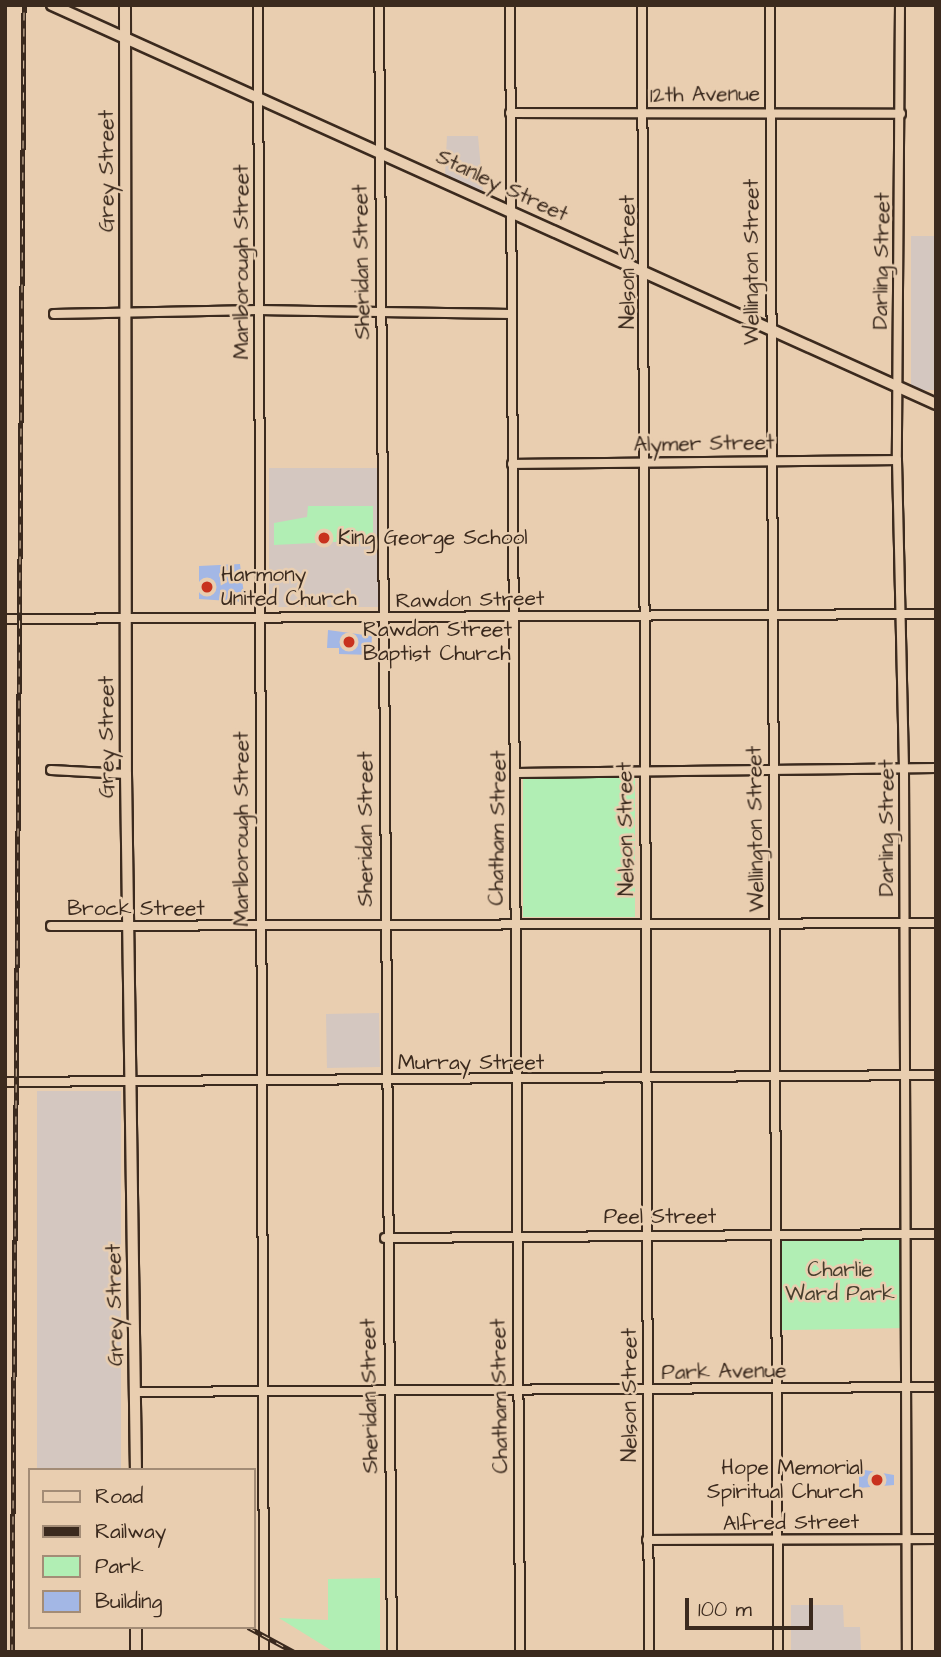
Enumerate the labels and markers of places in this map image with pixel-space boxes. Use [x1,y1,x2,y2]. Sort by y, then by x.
place label: King George School [338,525,528,551]
marker: King George School [316,530,332,546]
place label: Harmony United Church [221,562,357,612]
marker: Harmony United Church [199,579,215,595]
place label: Rawdon Street Baptist Church [363,617,512,667]
marker: Rawdon Street Baptist Church [341,634,357,650]
place label: Hope Memorial Spiritual Church [707,1455,863,1505]
marker: Hope Memorial Spiritual Church [869,1472,885,1488]

